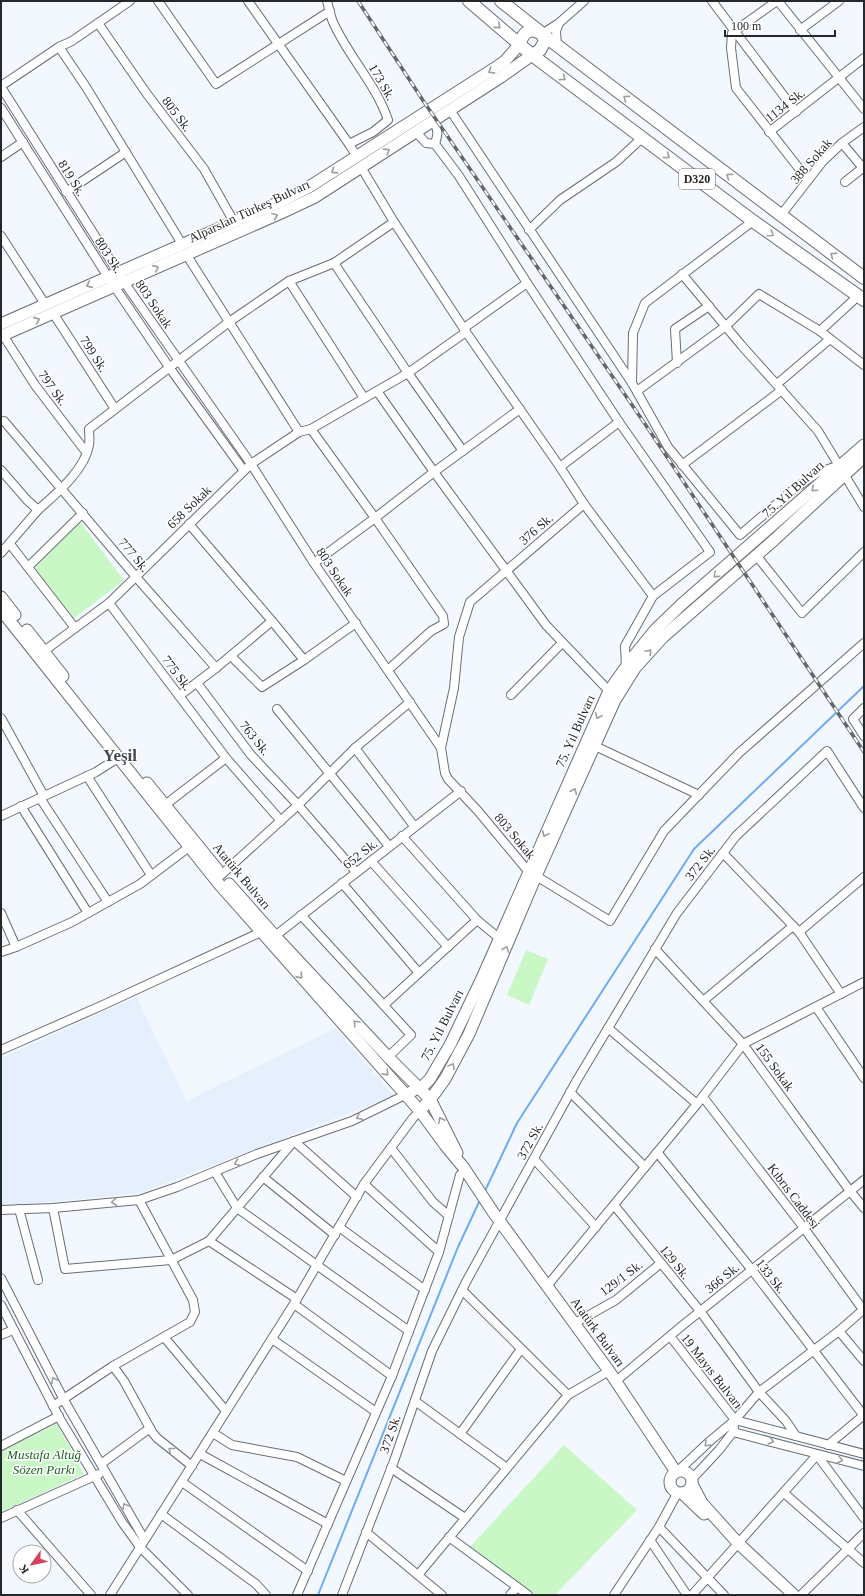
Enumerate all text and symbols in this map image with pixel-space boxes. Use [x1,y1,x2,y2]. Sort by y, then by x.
scale bar [725,12,835,38]
text: 100 m [731,19,762,33]
one-way arrow [493,22,501,29]
street label: 173 Sk. [366,61,398,103]
one-way arrow [488,66,495,74]
one-way arrow [559,73,566,81]
street label: 1134 Sk. [762,85,808,125]
street label: 805 Sk. [159,94,195,134]
one-way arrow [623,96,630,103]
street label: 388 Sokak [787,135,835,187]
one-way arrow [383,148,390,155]
one-way arrow [663,151,670,159]
street label: 819 Sk. [55,157,89,199]
one-way arrow [331,166,338,174]
road number: D320 [679,169,715,189]
one-way arrow [727,174,734,181]
street label: Alparslan Türkeş Bulvarı [186,176,312,246]
one-way arrow [270,213,278,221]
one-way arrow [767,229,774,236]
street label: 803 Sk. [92,234,126,276]
one-way arrow [830,253,837,260]
one-way arrow [151,265,159,273]
street label: 803 Sokak [132,277,176,332]
one-way arrow [86,280,93,288]
one-way arrow [33,317,40,325]
street label: 799 Sk. [77,333,111,375]
street label: 797 Sk. [35,368,71,408]
street label: 75. Yıl Bulvarı [759,457,827,521]
street label: 658 Sokak [164,482,214,532]
one-way arrow [811,485,819,492]
street label: 376 Sk. [516,510,556,548]
street label: 777 Sk. [115,535,153,575]
street label: 803 Sokak [313,545,357,600]
one-way arrow [714,570,721,577]
one-way arrow [645,650,652,657]
street label: 775 Sk. [159,653,195,693]
street label: 75. Yıl Bulvarı [552,692,598,770]
one-way arrow [594,712,602,719]
street label: 763 Sk. [237,718,273,758]
district label: Yeşil [103,746,137,765]
one-way arrow [570,787,578,794]
street label: 803 Sokak [491,810,539,862]
one-way arrow [541,831,549,838]
street label: 652 Sk. [340,836,380,872]
street label: Atatürk Bulvarı [210,840,274,913]
street label: 372 Sk. [682,843,718,883]
one-way arrow [502,945,510,952]
one-way arrow [295,971,303,979]
street label: 75. Yıl Bulvarı [418,987,467,1063]
one-way arrow [353,1020,361,1028]
street label: 155 Sokak [753,1040,798,1094]
one-way arrow [447,1063,454,1071]
one-way arrow [382,1068,389,1076]
one-way arrow [355,1112,363,1120]
one-way arrow [438,1117,446,1124]
street label: 372 Sk. [514,1120,546,1162]
one-way arrow [234,1158,241,1166]
street label: Kıbrıs Caddesi [765,1160,824,1232]
one-way arrow [111,1198,117,1207]
street label: 129 Sk. [657,1242,693,1282]
street label: 133 Sk. [753,1256,789,1296]
street label: 129/1 Sk. [597,1257,645,1299]
street label: 366 Sk. [702,1260,742,1296]
street label: Atatürk Bulvarı [568,1294,628,1370]
street label: 19 Mayıs Bulvarı [678,1331,746,1412]
one-way arrow [51,1377,59,1385]
street label: 372 Sk. [376,1413,404,1455]
one-way arrow [768,1437,774,1445]
one-way arrow [704,1440,711,1447]
park label: Mustafa Altuğ Sözen Parkı [6,1447,81,1477]
one-way arrow [169,1447,176,1454]
one-way arrow [837,1456,844,1464]
one-way arrow [122,1503,129,1510]
north arrow [12,1544,52,1584]
text: K [16,1562,31,1576]

